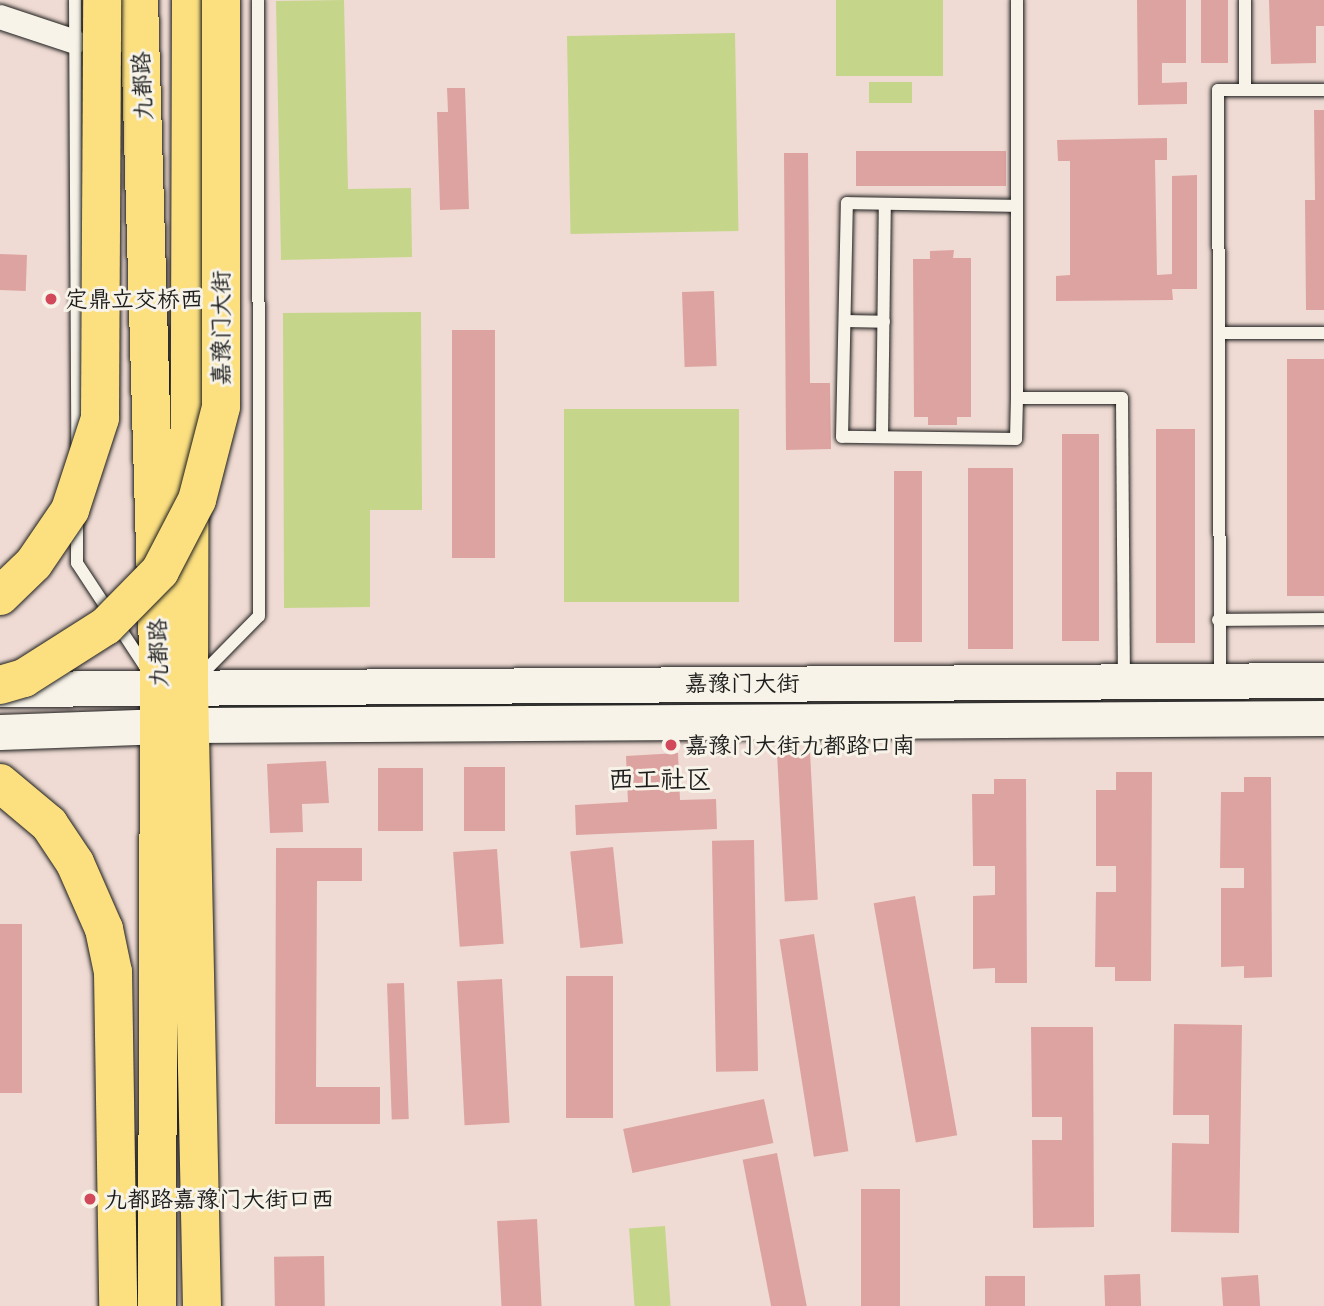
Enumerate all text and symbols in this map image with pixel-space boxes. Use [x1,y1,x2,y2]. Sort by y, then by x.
street label: 九都路 [127,51,157,121]
street label: 嘉豫门大街 [207,271,235,385]
place label: 定鼎立交桥西 [65,285,203,313]
marker: 定鼎立交桥西 [43,291,59,307]
street label: 九都路 [144,618,172,688]
street label: 嘉豫门大街 [685,669,799,697]
place label: 嘉豫门大街九都路口南 [685,731,915,759]
marker: 嘉豫门大街九都路口南 [663,737,679,753]
district label: 西工社区 [608,764,712,796]
place label: 九都路嘉豫门大街口西 [104,1185,334,1213]
marker: 九都路嘉豫门大街口西 [82,1191,98,1207]

